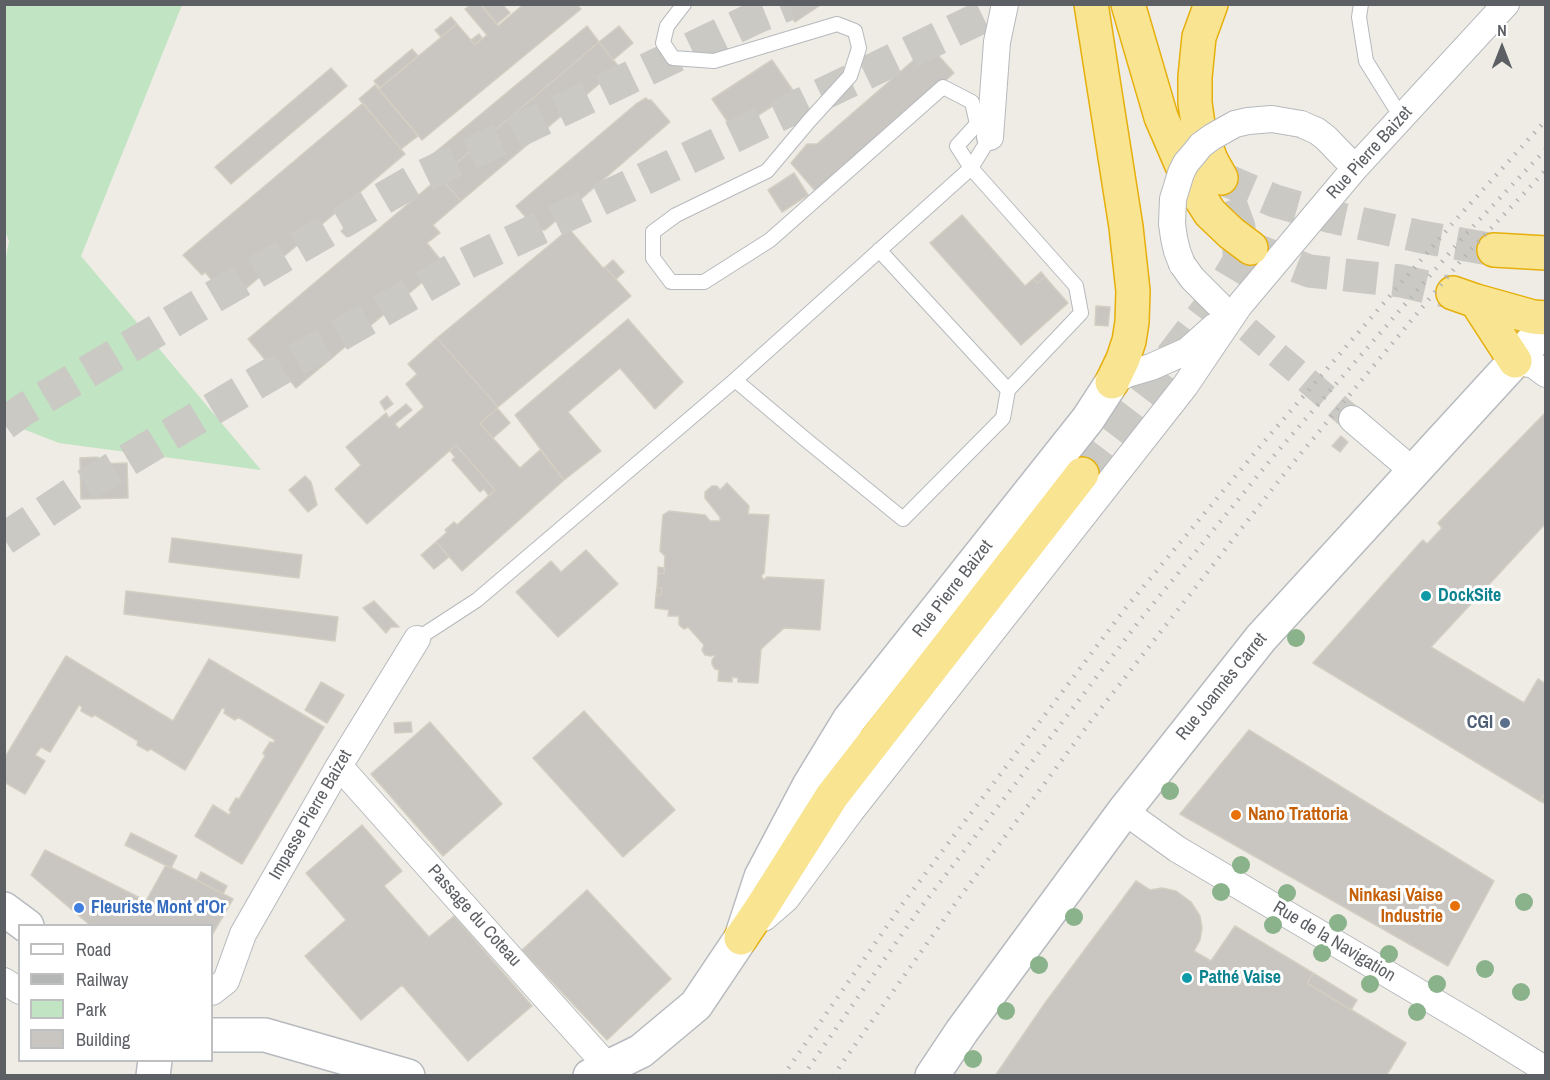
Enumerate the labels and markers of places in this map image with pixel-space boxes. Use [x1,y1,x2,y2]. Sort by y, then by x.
place label: DockSite [1438,585,1501,607]
marker: DockSite [1419,589,1433,603]
place label: CGI [1467,712,1493,734]
marker: CGI [1498,716,1512,730]
place label: Nano Trattoria [1248,804,1348,826]
marker: Nano Trattoria [1229,808,1243,822]
place label: Ninkasi Vaise Industrie [1349,885,1443,928]
place label: Fleuriste Mont d'Or [91,897,226,919]
marker: Ninkasi Vaise Industrie [1448,899,1462,913]
marker: Fleuriste Mont d'Or [72,901,86,915]
place label: Pathé Vaise [1199,967,1281,989]
marker: Pathé Vaise [1180,971,1194,985]

